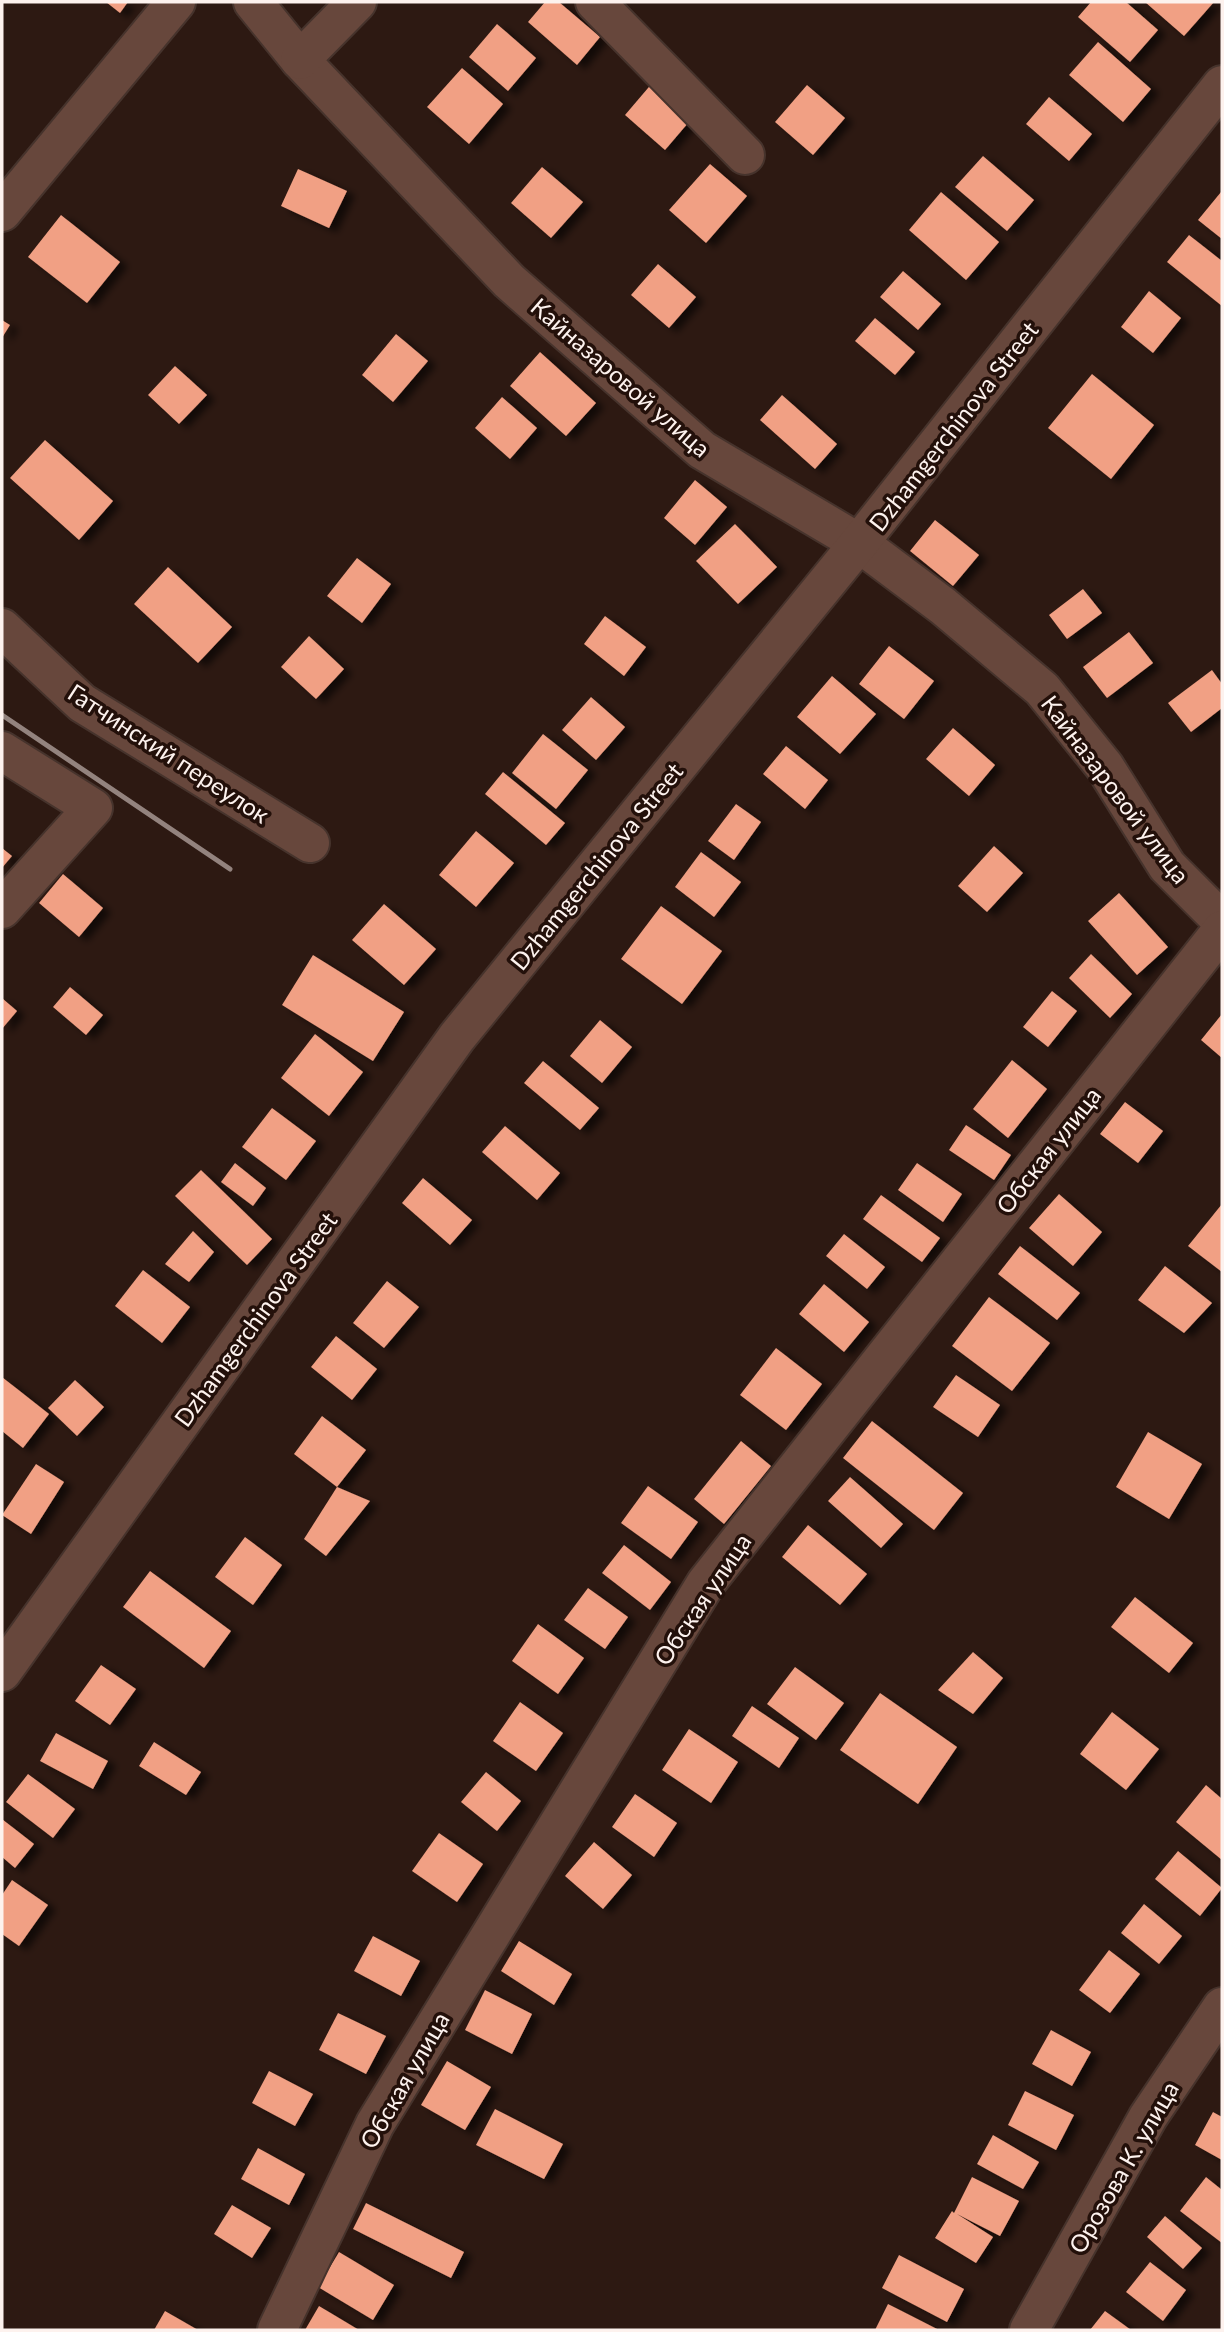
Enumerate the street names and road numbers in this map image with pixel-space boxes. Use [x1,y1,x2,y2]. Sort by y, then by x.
street label: Кайназаровой улица [525,291,717,463]
street label: Dzhamgerchinova Street [862,315,1044,536]
street label: Гатчинский переулок [63,677,275,829]
street label: Кайназаровой улица [1036,689,1196,889]
street label: Dzhamgerchinova Street [504,756,689,975]
street label: Обская улица [990,1081,1106,1219]
street label: Dzhamgerchinova Street [168,1206,343,1432]
street label: Обская улица [647,1528,757,1670]
street label: Обская улица [353,2007,455,2153]
street label: Орозова К. улица [1062,2076,1184,2258]

